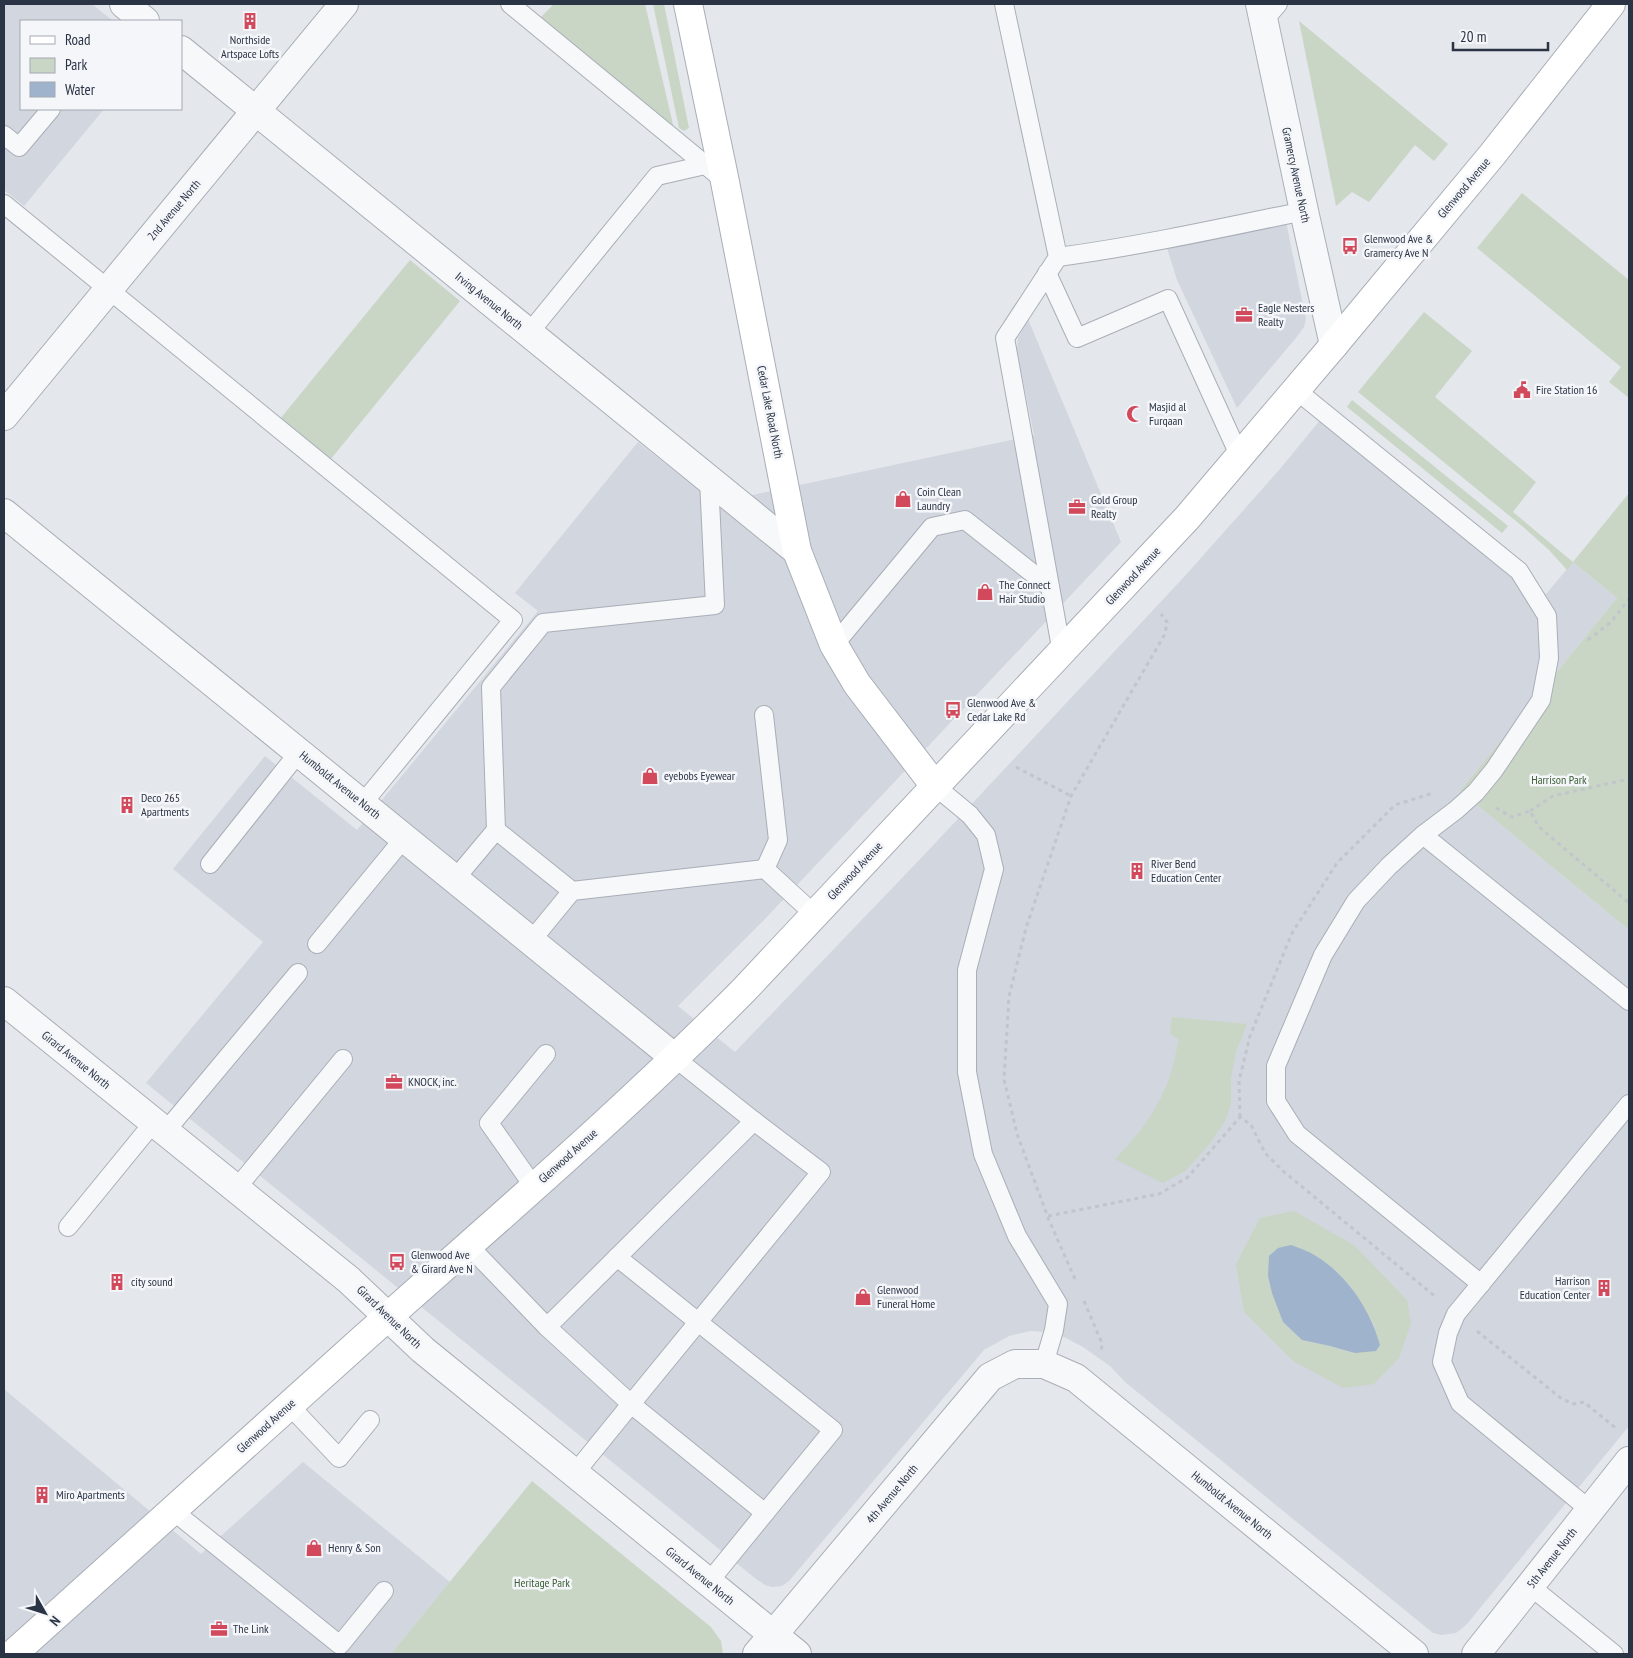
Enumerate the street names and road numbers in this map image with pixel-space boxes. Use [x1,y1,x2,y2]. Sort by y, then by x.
street label: Gramercy Avenue North [1279,126,1314,224]
street label: Glenwood Avenue [1434,154,1493,221]
street label: 2nd Avenue North [144,176,203,243]
street label: Irving Avenue North [452,269,526,332]
street label: Cedar Lake Road North [754,364,787,460]
street label: Glenwood Avenue [1102,543,1163,608]
street label: Humboldt Avenue North [297,747,384,822]
street label: Glenwood Avenue [824,838,885,903]
street label: Girard Avenue North [39,1027,114,1092]
street label: Glenwood Avenue [535,1125,600,1186]
street label: Girard Avenue North [354,1282,425,1351]
street label: Glenwood Avenue [233,1395,298,1456]
street label: 4th Avenue North [862,1461,921,1526]
street label: Humboldt Avenue North [1189,1467,1276,1542]
street label: 5th Avenue North [1523,1524,1580,1591]
street label: Girard Avenue North [663,1543,738,1608]

